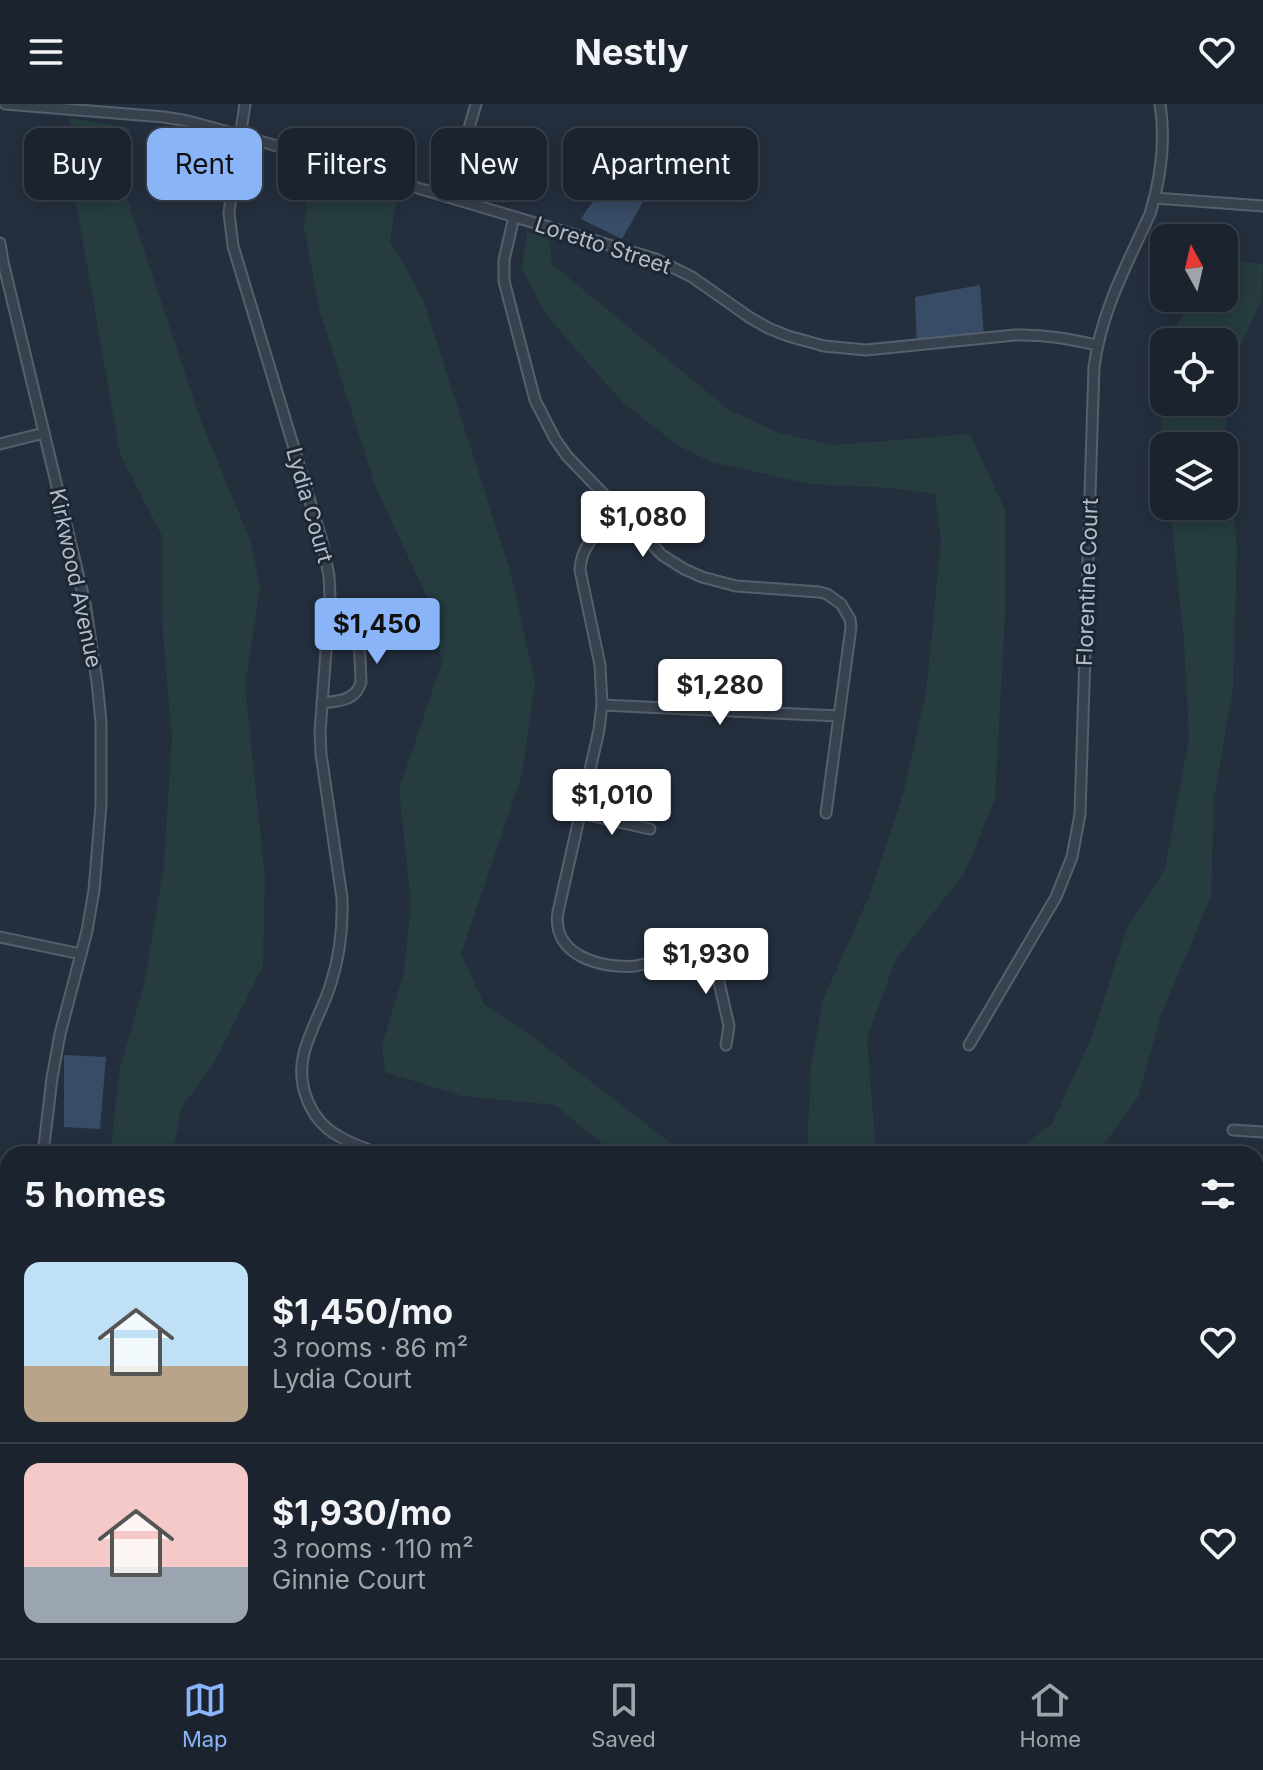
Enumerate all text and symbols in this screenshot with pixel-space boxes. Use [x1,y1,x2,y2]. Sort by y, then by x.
icon: menu [24,30,68,74]
text: Nestly [574,30,689,74]
icon: heart [1195,30,1239,74]
chip: Buy [24,128,131,200]
chip: Rent [147,128,262,200]
chip: Filters [278,128,415,200]
chip: New [431,128,547,200]
chip: Apartment [563,128,758,200]
street label: Loretto Street [532,211,674,279]
north arrow [1150,224,1238,312]
map controls [1150,224,1238,520]
button: locate [1150,328,1238,416]
button: layers [1150,432,1238,520]
street label: Lydia Court [281,445,339,565]
street label: Kirkwood Avenue [44,486,108,670]
pin: $1,080 [578,491,708,559]
street label: Florentine Court [1071,498,1103,666]
text: $1,080 [599,501,687,532]
pin: $1,450 [312,598,442,666]
text: $1,450 [333,608,421,639]
pin: $1,280 [655,659,785,727]
text: $1,280 [676,669,764,700]
pin: $1,010 [547,769,677,837]
text: $1,010 [571,779,653,810]
pin: $1,930 [641,928,771,996]
text: $1,930 [662,938,750,969]
icon: filters [1196,1172,1240,1216]
text: 5 homes [24,1174,166,1215]
text: $1,450/mo [272,1291,453,1332]
icon: home [88,1294,184,1390]
icon: heart [1196,1320,1240,1364]
text: 3 rooms · 86 m² [272,1332,468,1363]
text: Lydia Court [272,1363,412,1394]
text: $1,930/mo [272,1492,452,1533]
icon: home [88,1495,184,1591]
icon: heart [1196,1521,1240,1565]
text: 3 rooms · 110 m² [272,1533,474,1564]
text: Ginnie Court [272,1564,426,1595]
tab: Map [182,1678,228,1752]
tab: Saved [591,1678,656,1752]
tab: Home [1019,1678,1081,1752]

